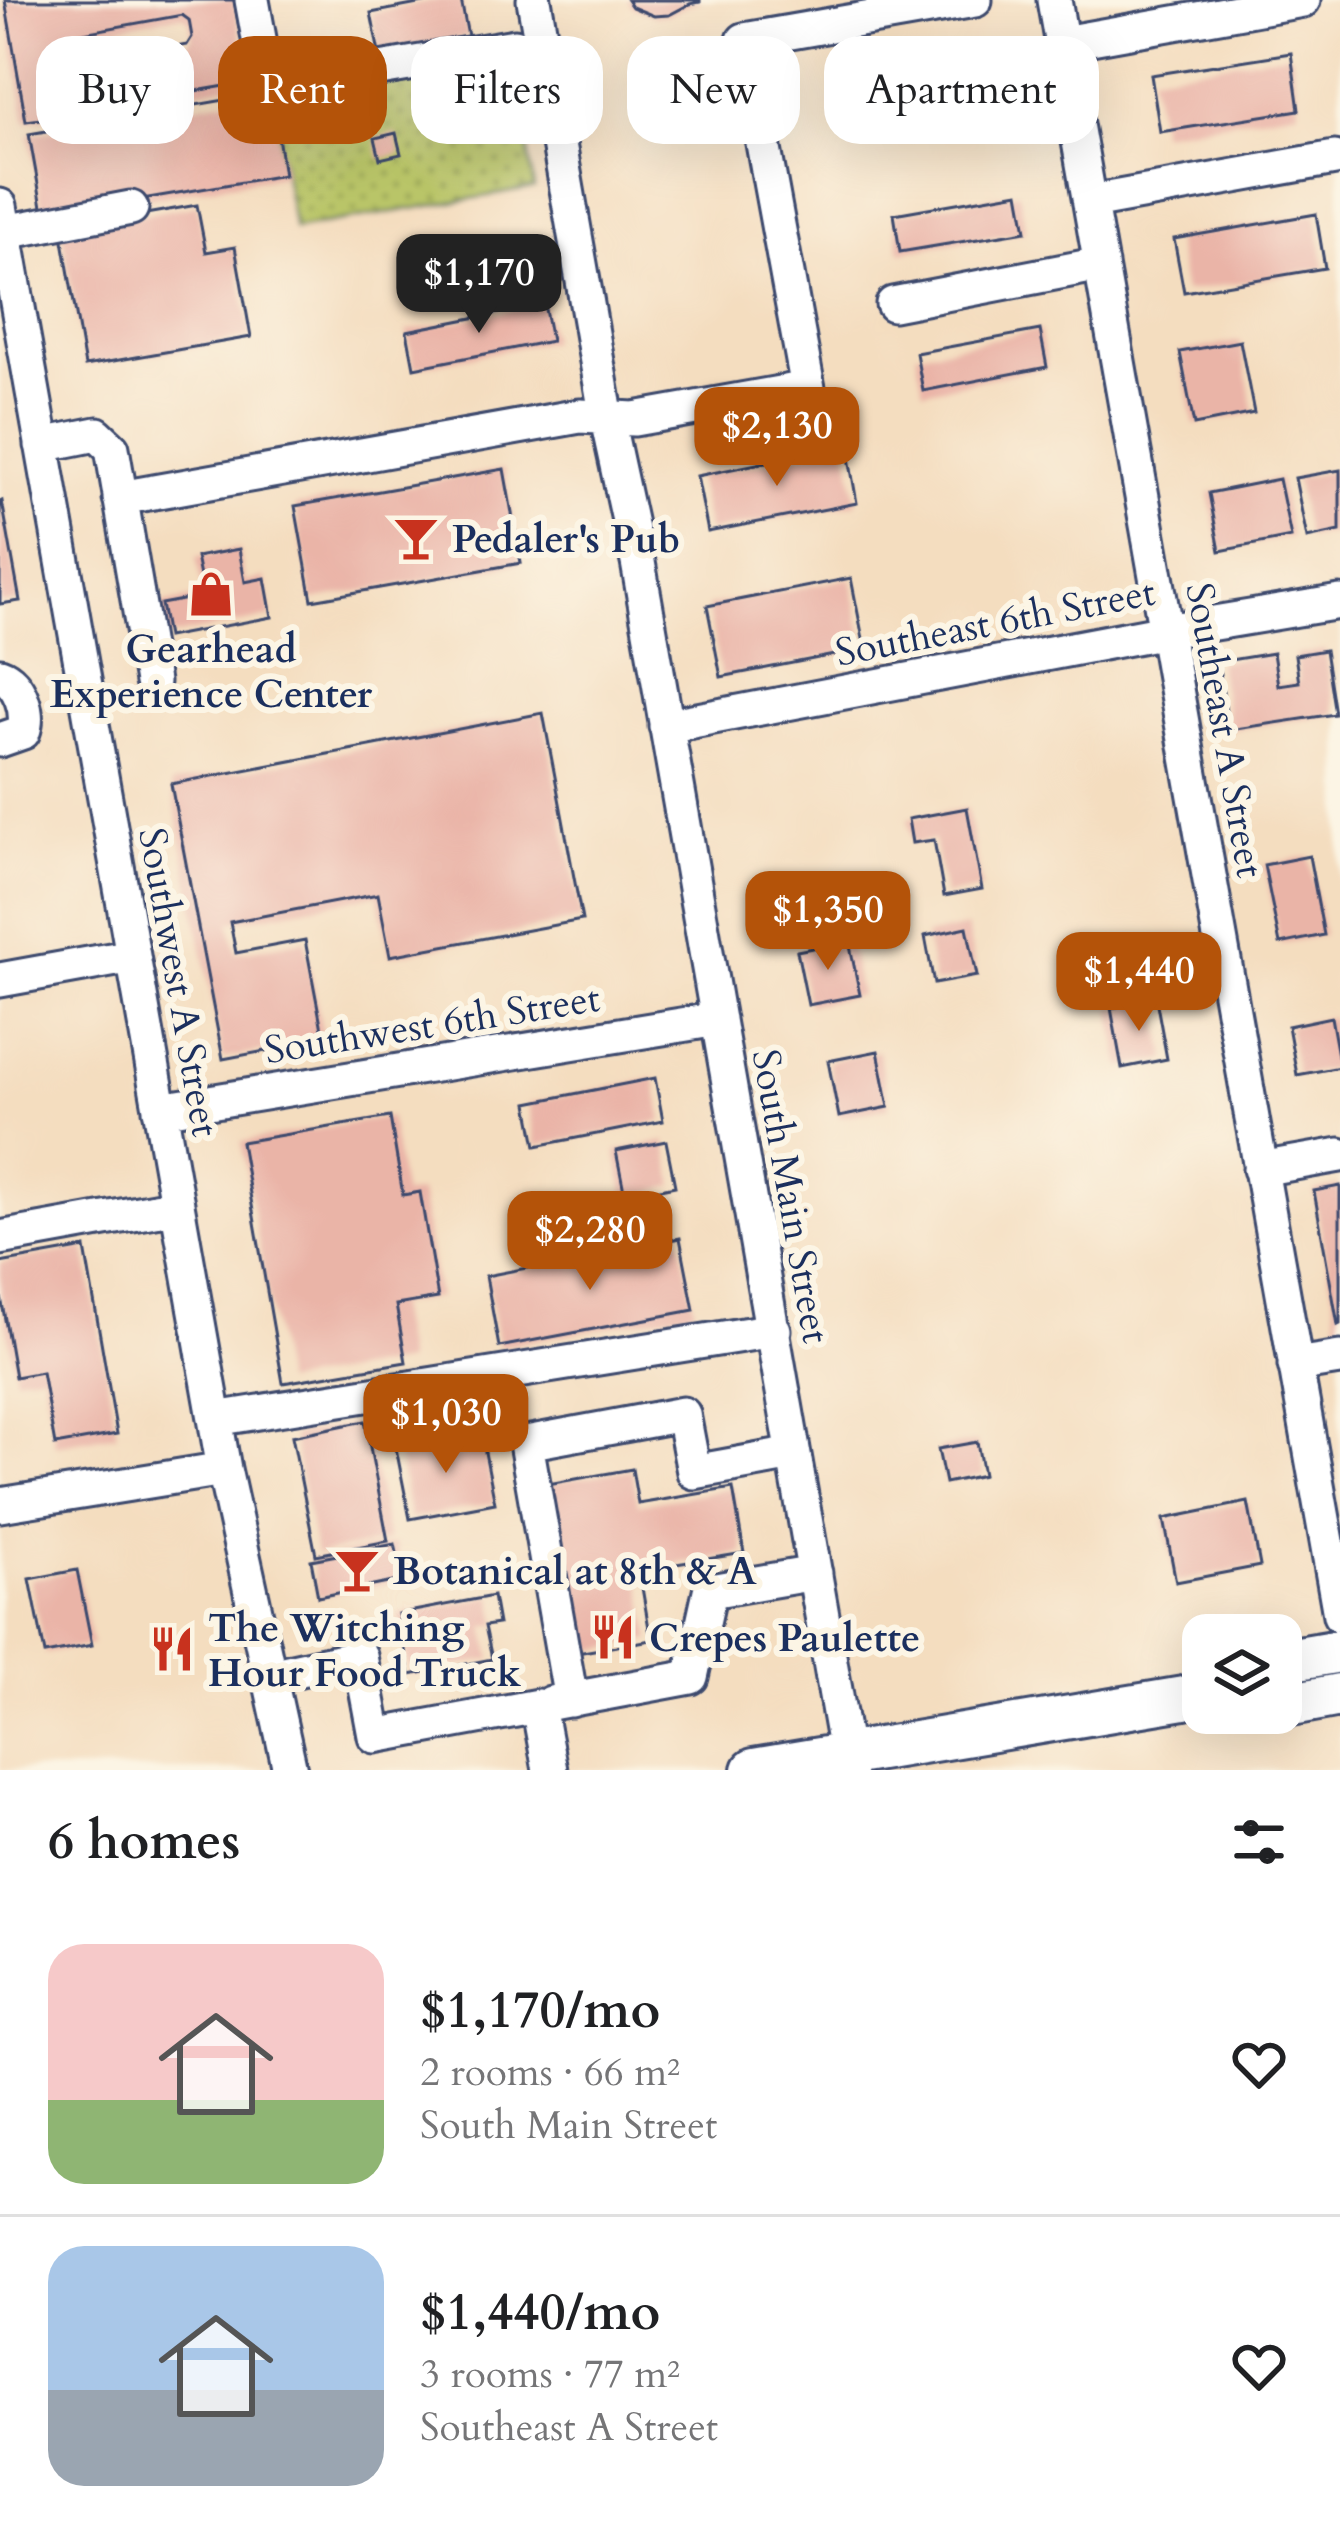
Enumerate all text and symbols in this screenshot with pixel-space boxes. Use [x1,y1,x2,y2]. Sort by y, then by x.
chip: Buy [36,36,194,144]
chip: Rent [218,36,387,144]
chip: Filters [411,36,603,144]
chip: New [627,36,800,144]
chip: Apartment [824,36,1099,144]
pin: $1,170 [381,234,577,336]
text: $1,170 [423,246,535,299]
pin: $2,130 [679,387,875,489]
text: $2,130 [721,399,833,452]
bar icon: Pedaler's Pub [391,513,441,563]
place label: Pedaler's Pub [452,513,680,566]
street label: Southeast 6th Street [831,566,1159,679]
shop icon: Gearhead Experience Center [186,569,236,619]
street label: Southeast A Street [1173,579,1277,882]
place label: Gearhead Experience Center [50,623,372,721]
street label: Southwest A Street [125,824,232,1141]
pin: $1,350 [730,871,926,973]
text: $1,350 [772,883,884,936]
pin: $1,440 [1041,932,1237,1034]
text: $1,440 [1083,944,1195,997]
street label: Southwest 6th Street [261,972,604,1077]
street label: South Main Street [739,1045,842,1347]
pin: $2,280 [492,1191,688,1293]
text: $2,280 [534,1203,646,1256]
pin: $1,030 [348,1374,544,1476]
text: $1,030 [390,1386,502,1439]
bar icon: Botanical at 8th & A [332,1545,382,1595]
place label: Botanical at 8th & A [393,1545,757,1598]
place label: The Witching Hour Food Truck [208,1602,522,1700]
restaurant icon: Crepes Paulette [588,1612,638,1662]
place label: Crepes Paulette [649,1612,920,1665]
map controls [1182,1614,1302,1734]
button: layers [1182,1614,1302,1734]
restaurant icon: The Witching Hour Food Truck [147,1624,197,1674]
text: 6 homes [48,1807,240,1877]
icon: filters [1226,1809,1292,1875]
text: $1,170/mo [420,1976,660,2046]
icon: home [144,1992,288,2136]
icon: heart [1226,2031,1292,2097]
text: 2 rooms · 66 m² [420,2046,680,2099]
text: South Main Street [420,2099,717,2152]
text: $1,440/mo [420,2278,660,2348]
icon: home [144,2294,288,2438]
icon: heart [1226,2333,1292,2399]
text: 3 rooms · 77 m² [420,2348,680,2401]
text: Southeast A Street [420,2401,718,2454]

